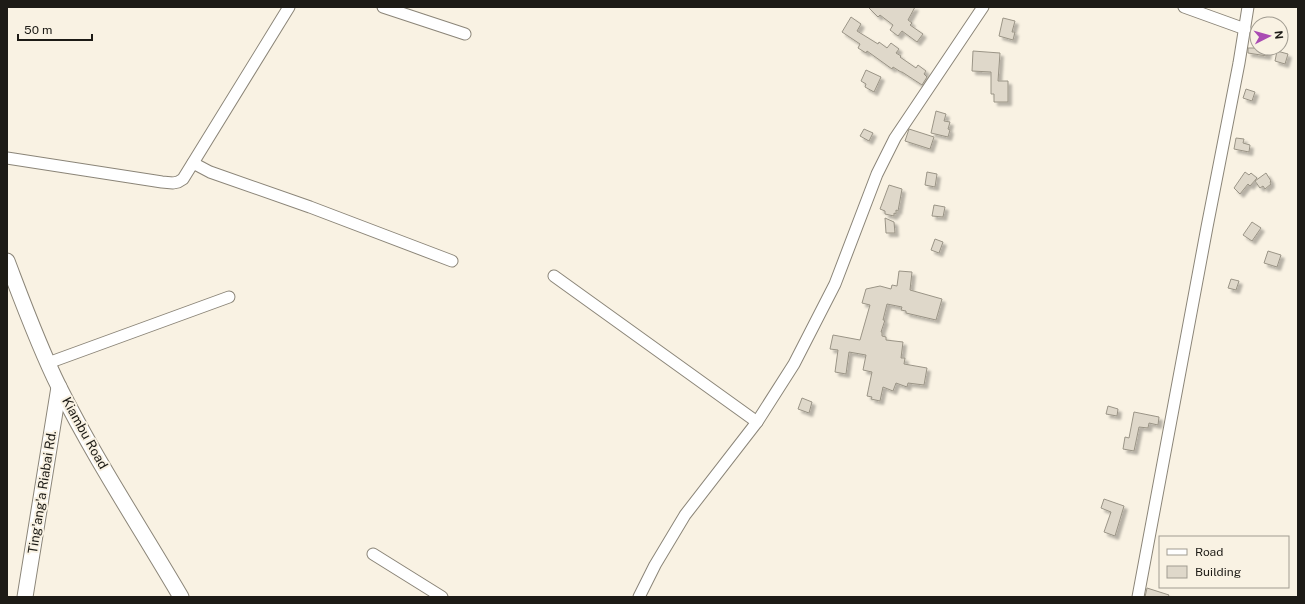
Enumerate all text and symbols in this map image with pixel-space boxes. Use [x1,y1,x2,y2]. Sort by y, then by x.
scale bar [18,16,92,42]
north arrow [1249,16,1289,56]
text: 50 m [24,23,52,37]
text: N [1273,30,1285,40]
street label: Kiambu Road [59,394,111,472]
street label: Ting'ang'a Riabai Rd. [25,429,59,555]
legend [1159,536,1289,588]
text: Road [1195,545,1223,559]
text: Building [1195,565,1241,579]

